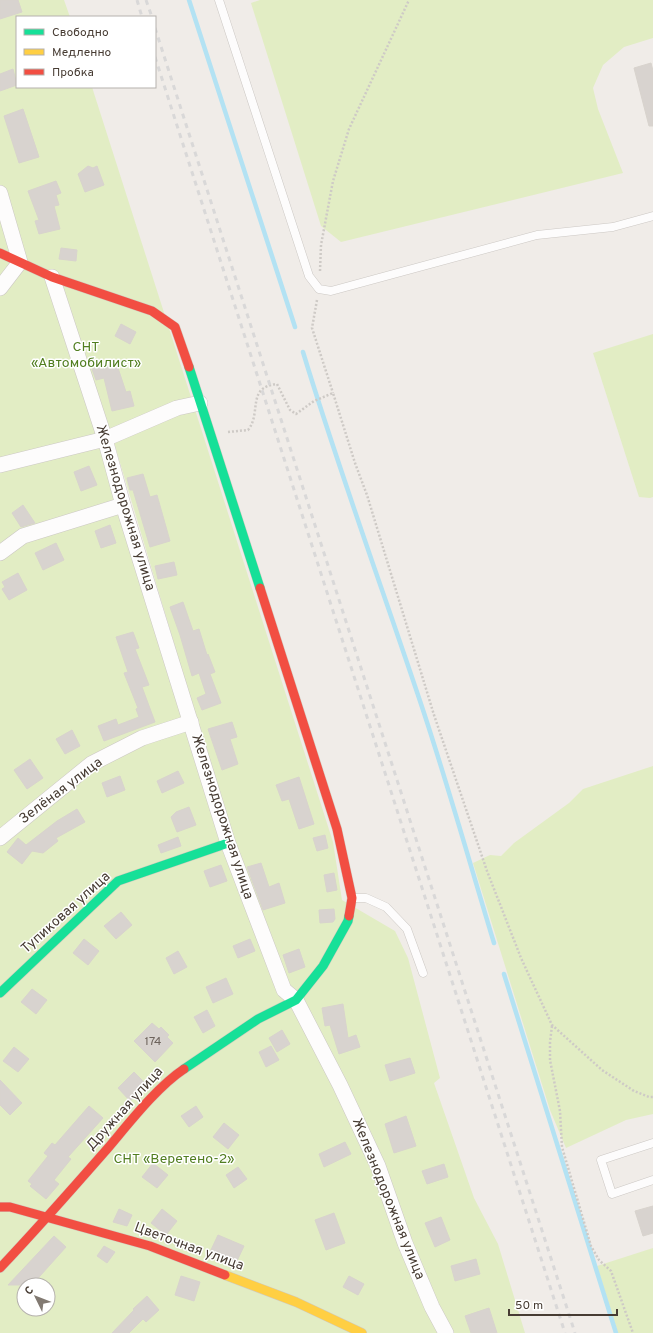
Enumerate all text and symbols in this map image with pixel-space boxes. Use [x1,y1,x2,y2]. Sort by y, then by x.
legend [16,16,156,88]
text: Свободно [52,25,109,41]
text: Медленно [52,45,112,61]
text: Пробка [52,65,94,81]
park label: СНТ «Автомобилист» [31,339,141,372]
street label: Железнодорожная улица [92,423,158,593]
street label: Железнодорожная улица [187,732,257,902]
street label: Зелёная улица [16,754,106,828]
street label: Тупиковая улица [18,869,114,957]
house number: 174 [145,1034,161,1050]
street label: Дружная улица [83,1064,167,1154]
street label: Железнодорожная улица [348,1116,428,1282]
park label: СНТ «Веретено-2» [113,1151,235,1168]
street label: Цветочная улица [132,1219,246,1275]
north arrow [16,1277,56,1317]
text: С [22,1284,37,1298]
scale bar [509,1291,617,1317]
text: 50 m [515,1298,543,1314]

